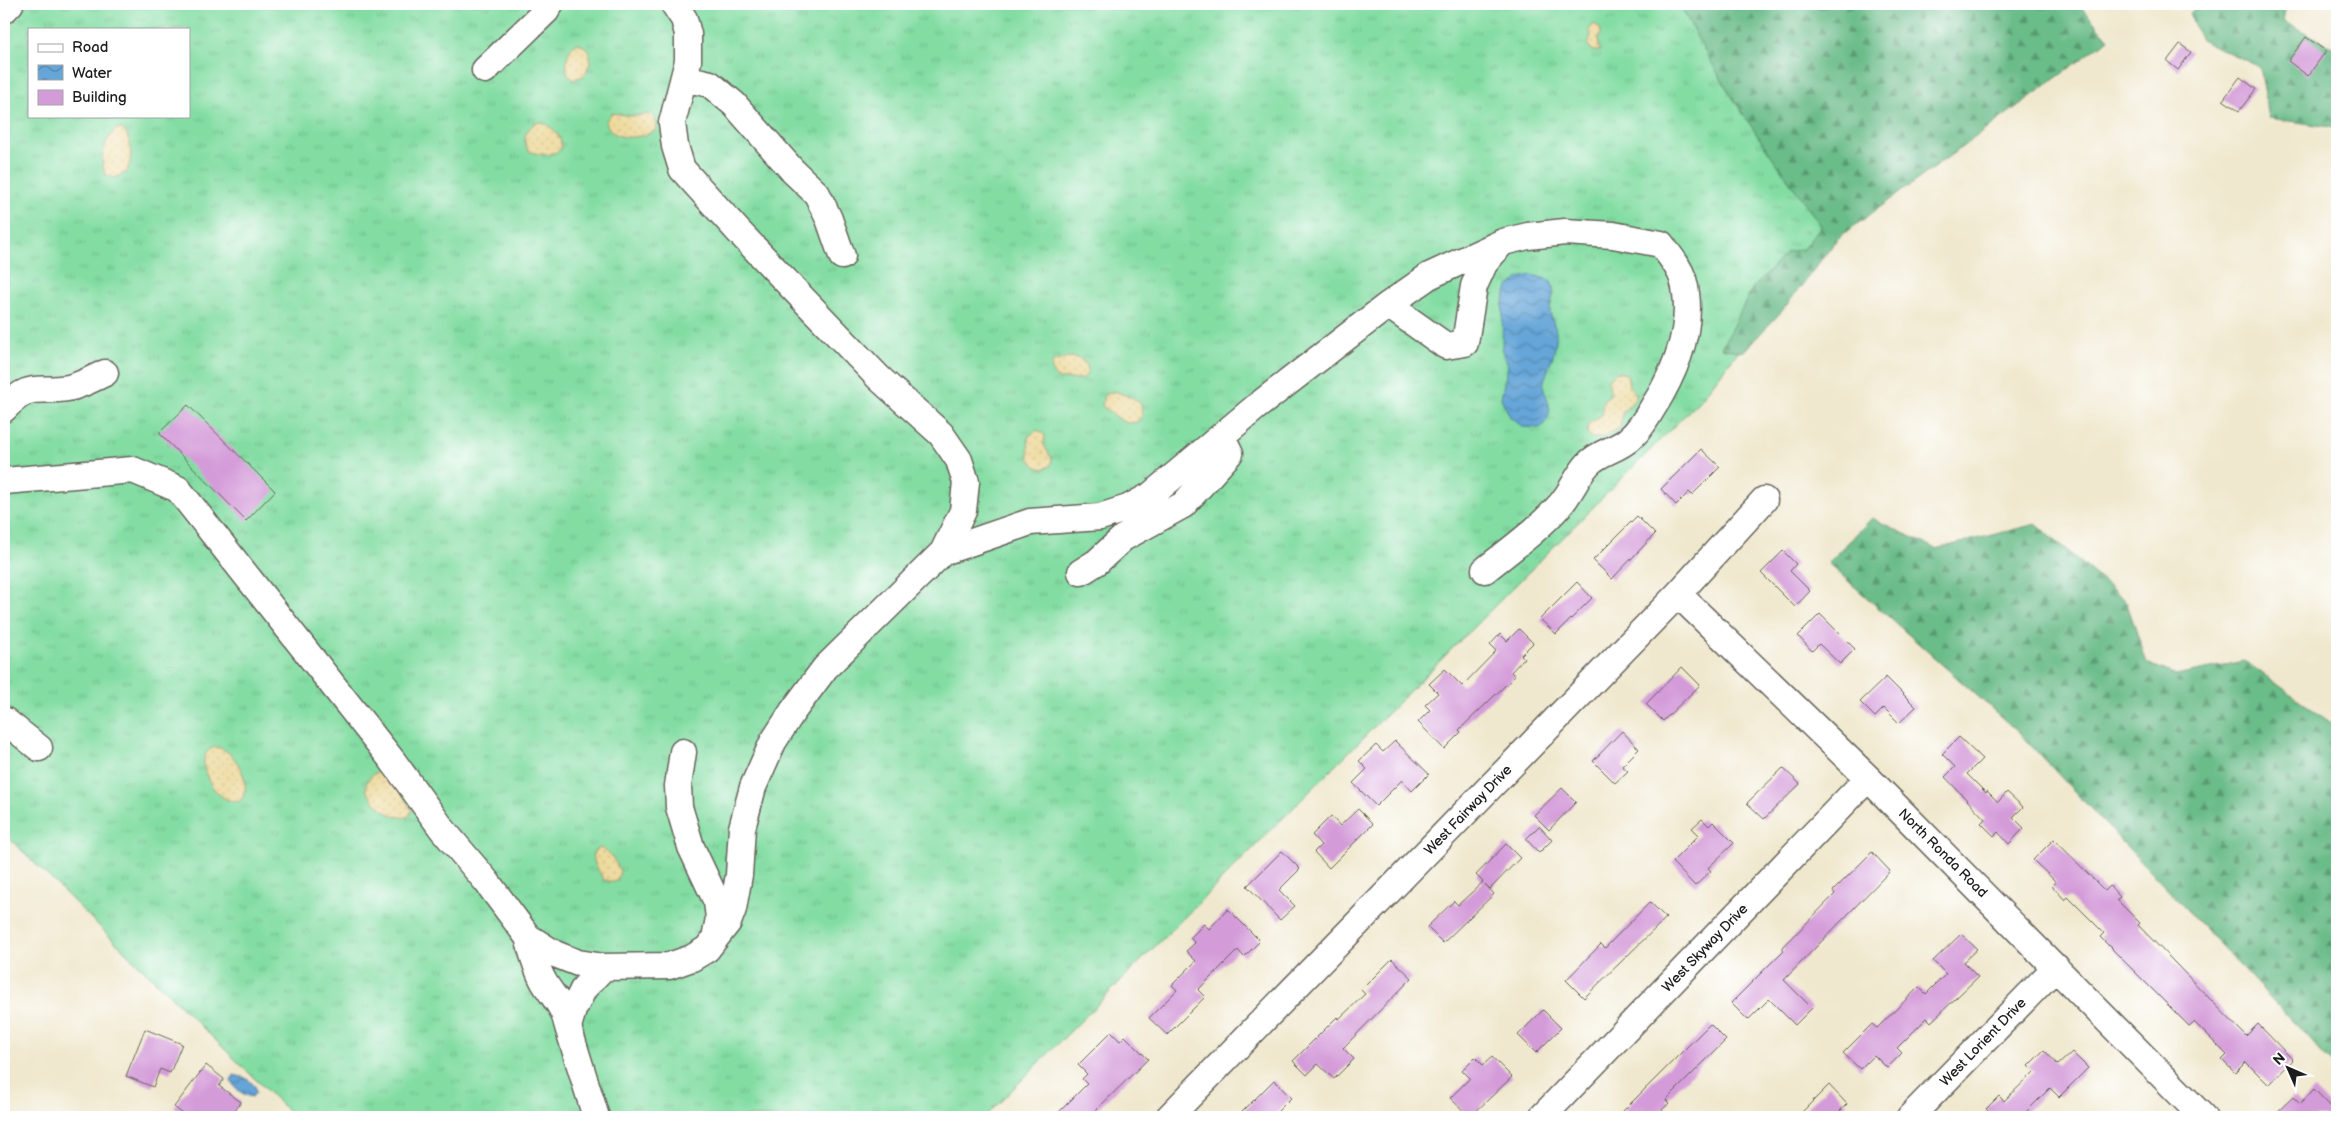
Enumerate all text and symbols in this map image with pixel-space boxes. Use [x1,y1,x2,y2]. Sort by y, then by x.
legend [28,28,190,118]
text: Road [72,38,108,57]
text: Water [72,64,112,83]
text: Building [72,88,127,107]
street label: West Fairway Drive [1421,761,1515,859]
street label: North Ronda Road [1895,805,1991,901]
street label: West Skyway Drive [1658,900,1752,996]
street label: West Lorient Drive [1936,994,2030,1090]
north arrow [2264,1044,2314,1094]
text: N [2269,1049,2289,1069]

